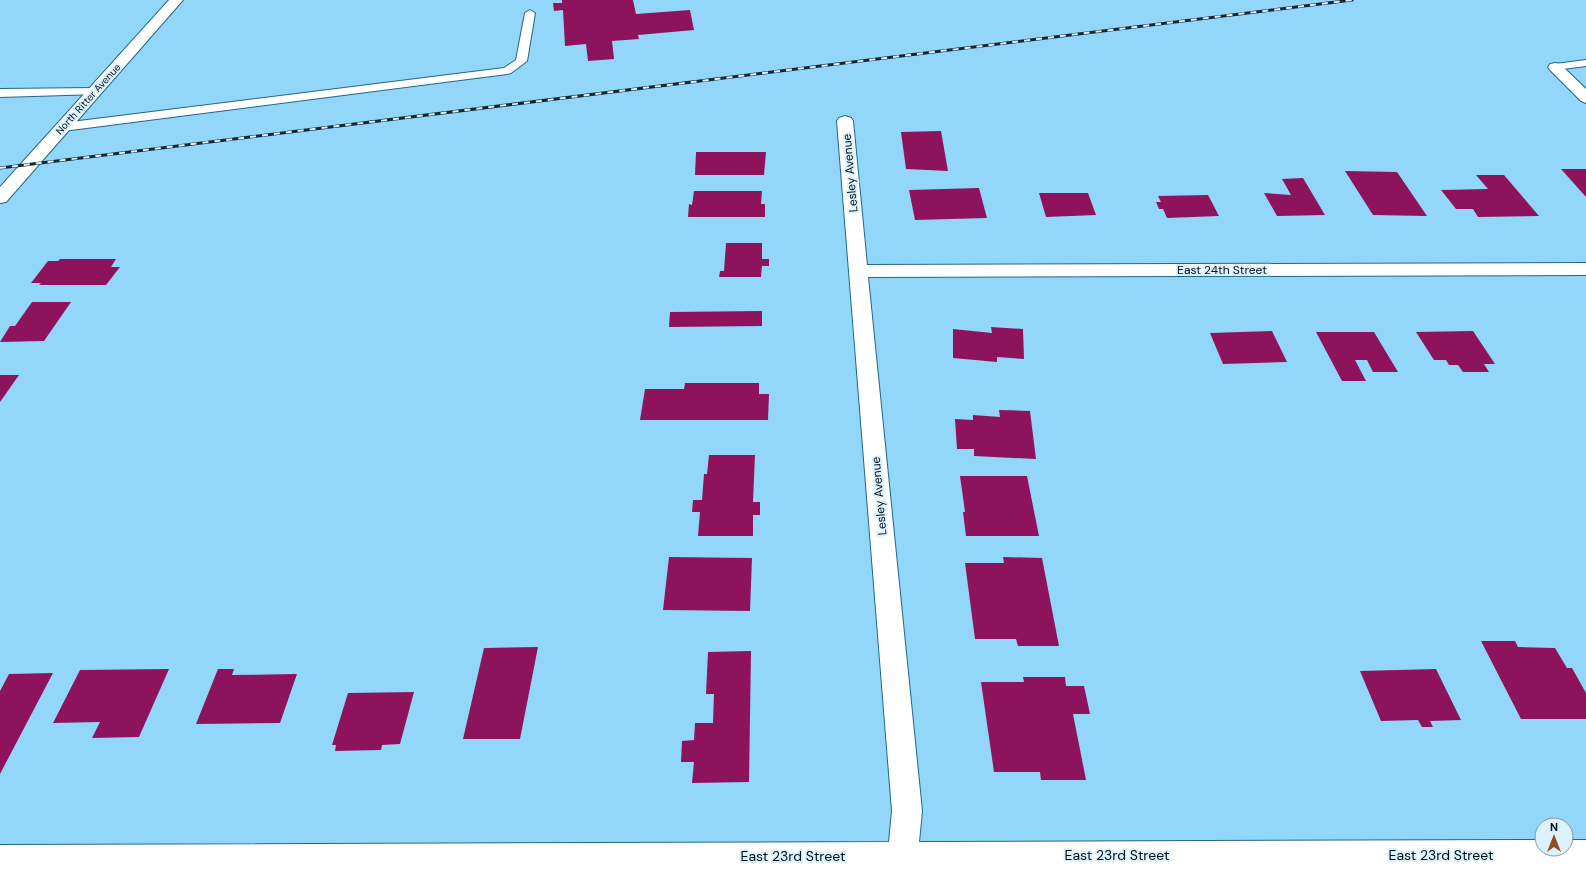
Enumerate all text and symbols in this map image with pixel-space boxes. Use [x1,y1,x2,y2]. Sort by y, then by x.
street label: North Ritter Avenue [53,61,123,137]
street label: Lesley Avenue [839,133,861,213]
street label: East 24th Street [1177,262,1267,278]
street label: Lesley Avenue [868,456,890,536]
north arrow [1534,817,1574,857]
text: N [1550,820,1558,834]
street label: East 23rd Street [1065,846,1169,864]
street label: East 23rd Street [1389,846,1493,864]
street label: East 23rd Street [741,847,845,865]

